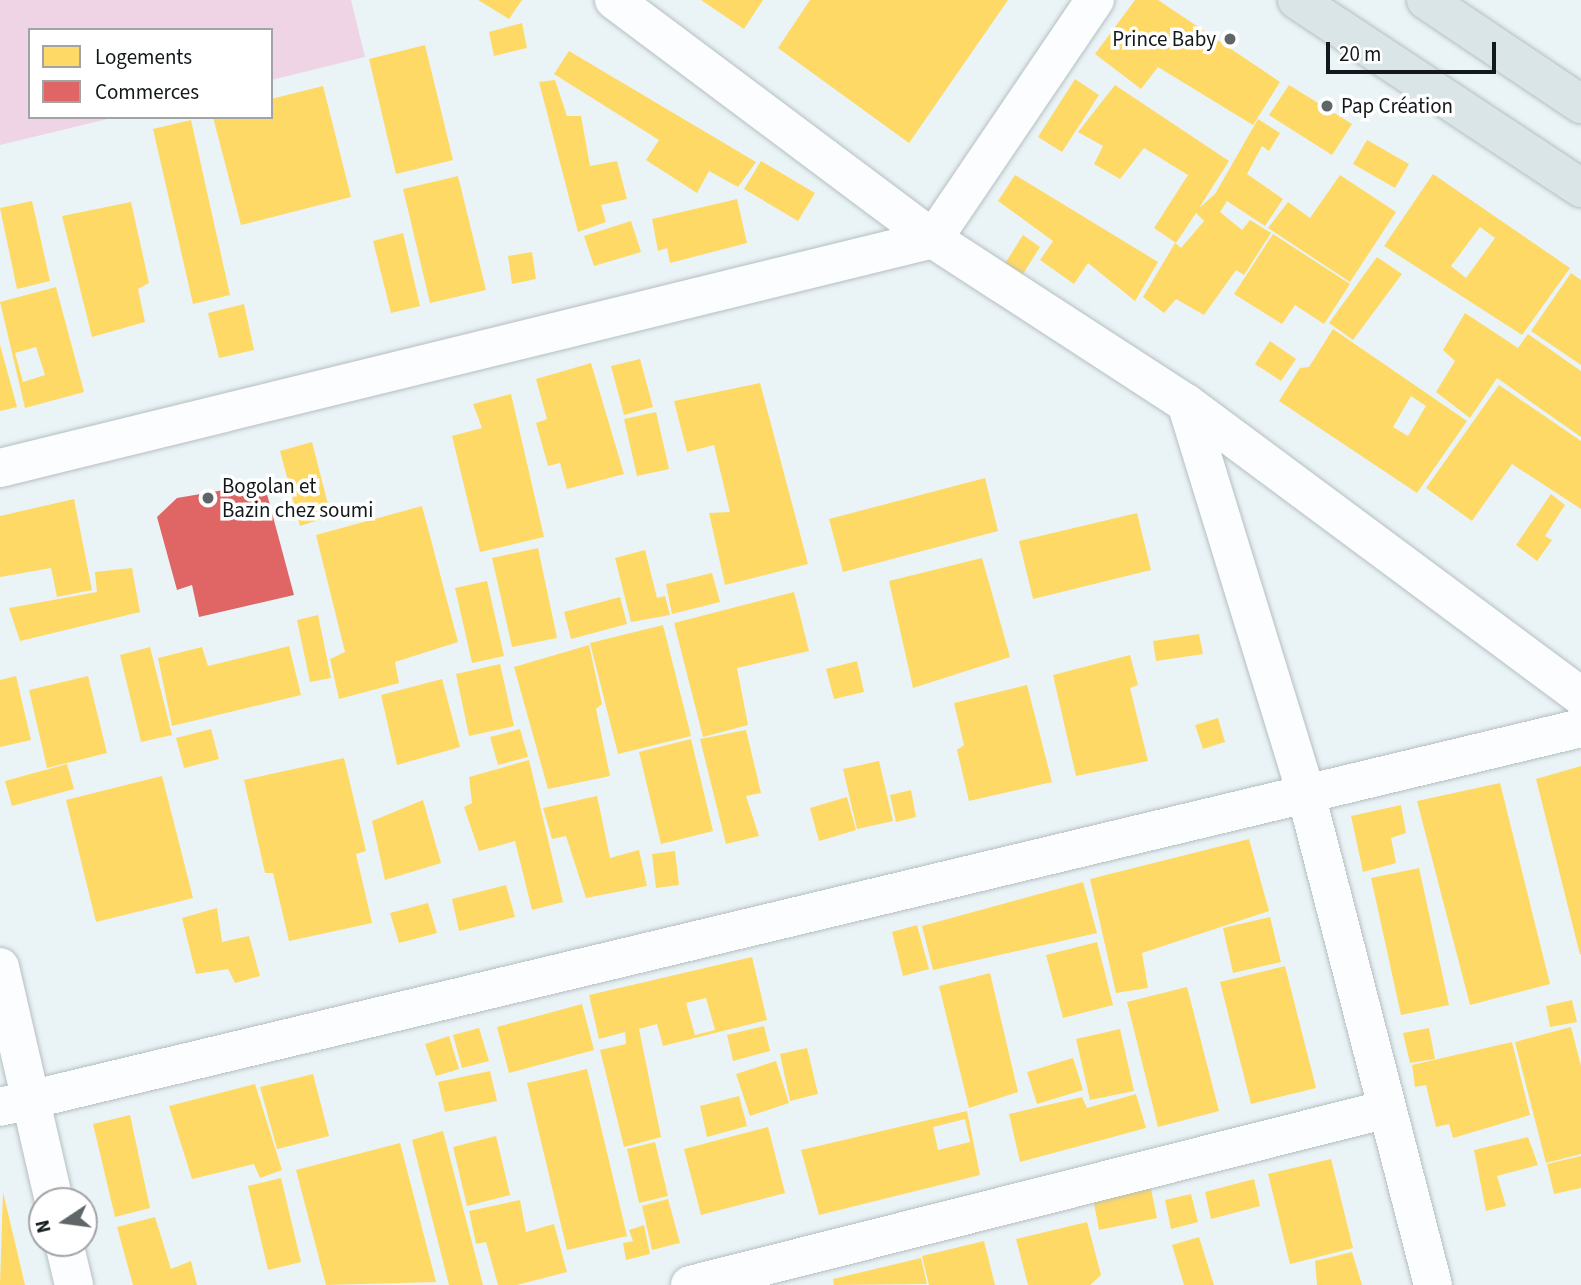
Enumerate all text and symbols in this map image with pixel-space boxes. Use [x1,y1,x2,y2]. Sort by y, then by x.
place label: Prince Baby [1112,26,1216,52]
legend [28,28,273,119]
scale bar [1329,28,1499,72]
marker: Prince Baby [1222,31,1238,47]
text: 20 m [1339,39,1381,69]
text: Logements [95,42,192,72]
text: Commerces [95,77,199,107]
place label: Pap Création [1341,93,1453,119]
marker: Pap Création [1319,98,1335,114]
place label: Bogolan et Bazin chez soumi [222,473,373,523]
marker: Bogolan et Bazin chez soumi [200,490,216,506]
north arrow [28,1187,98,1257]
text: N [29,1217,59,1236]

